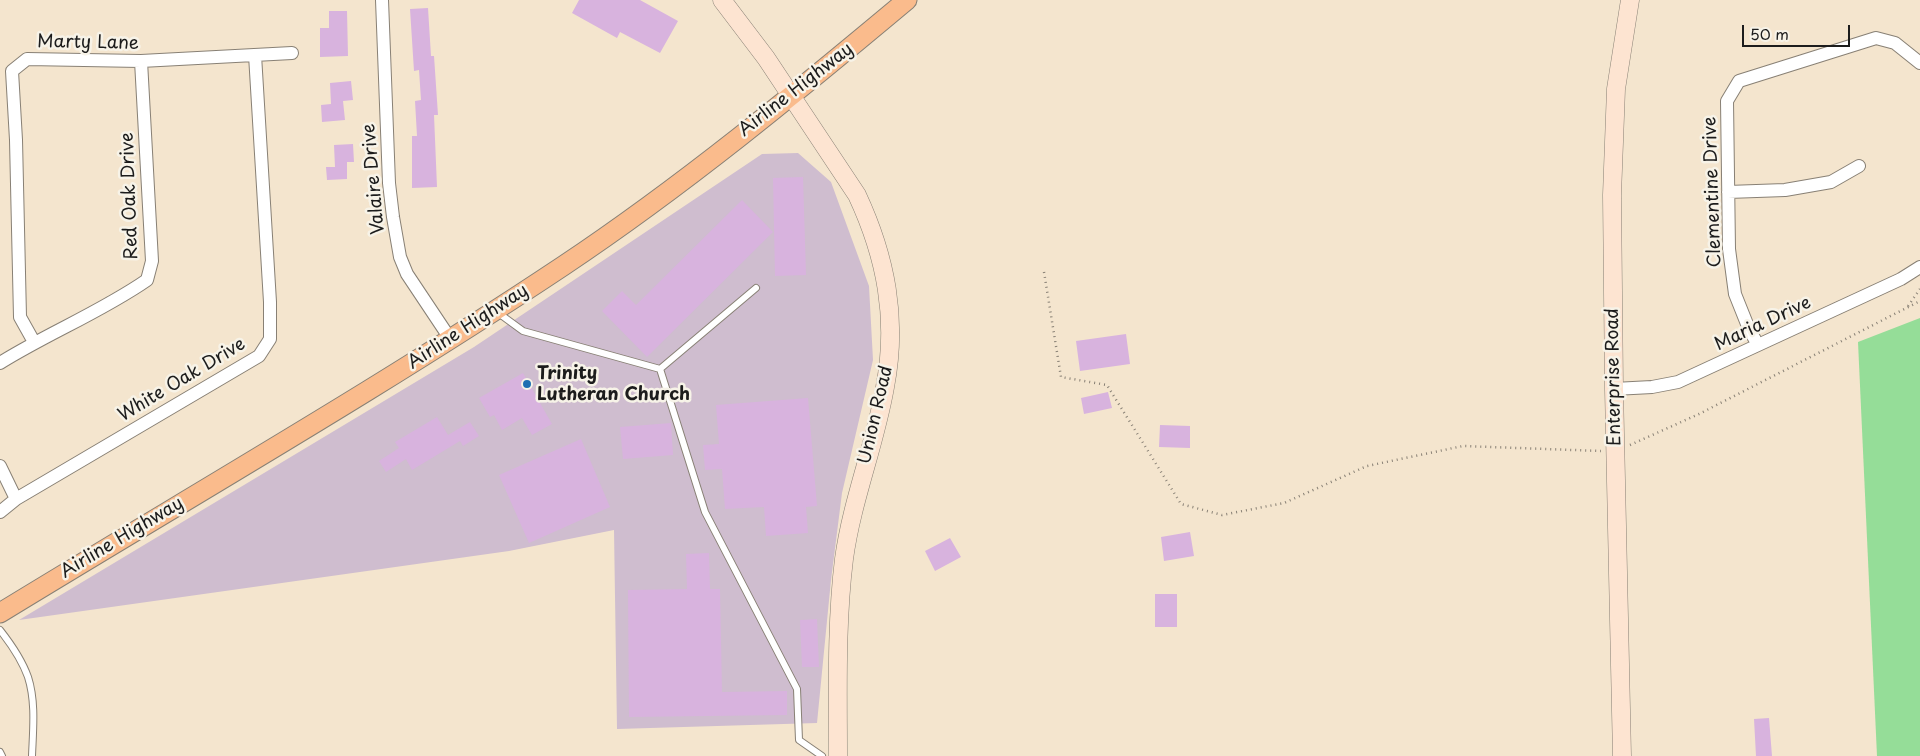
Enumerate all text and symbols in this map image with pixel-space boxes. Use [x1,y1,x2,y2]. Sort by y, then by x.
scale bar [1745,15,1852,47]
text: 50 m [1750,22,1789,45]
street label: Marty Lane [37,31,139,55]
street label: Airline Highway [734,39,858,141]
street label: Clementine Drive [1700,116,1726,268]
street label: Valaire Drive [358,123,390,235]
street label: Red Oak Drive [117,132,143,260]
street label: Airline Highway [404,280,532,374]
street label: Maria Drive [1711,292,1815,356]
street label: Enterprise Road [1602,308,1626,446]
street label: White Oak Drive [115,334,249,426]
place label: Trinity Lutheran Church [537,363,690,406]
street label: Union Road [854,364,898,466]
marker: Trinity Lutheran Church [521,378,533,390]
street label: Airline Highway [57,493,187,583]

